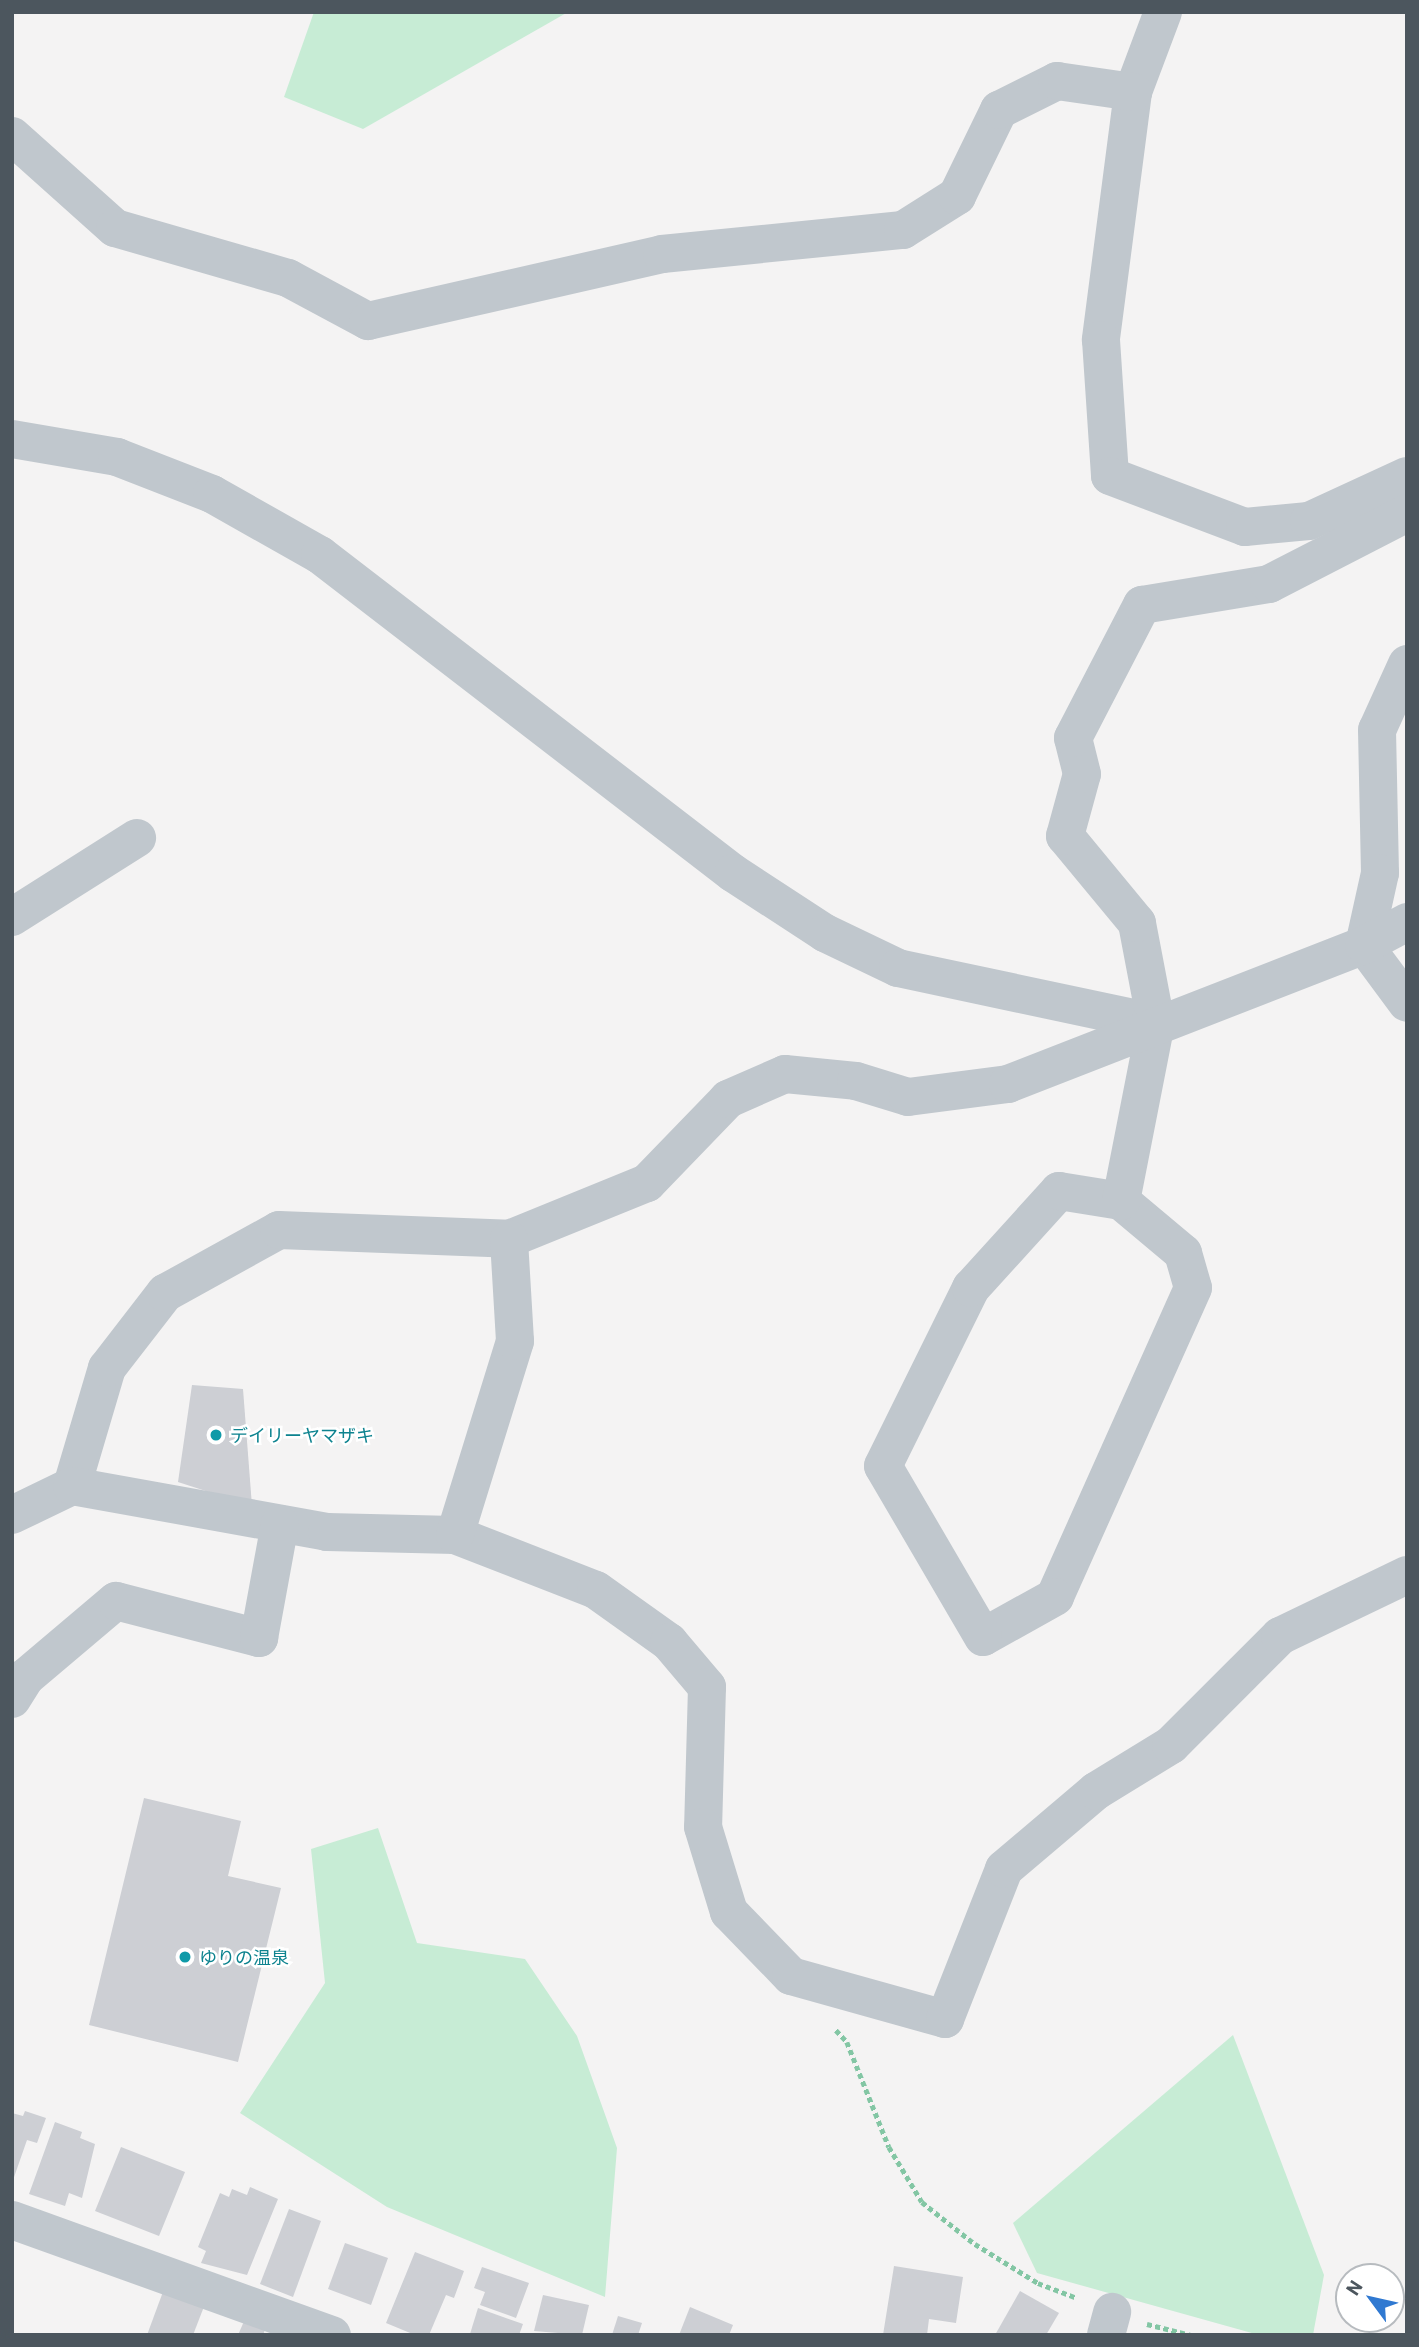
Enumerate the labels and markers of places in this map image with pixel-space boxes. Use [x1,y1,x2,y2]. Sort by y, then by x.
place label: デイリーヤマザキ [230,1424,374,1446]
marker: デイリーヤマザキ [208,1427,224,1443]
place label: ゆりの温泉 [199,1946,289,1968]
marker: ゆりの温泉 [177,1949,193,1965]

